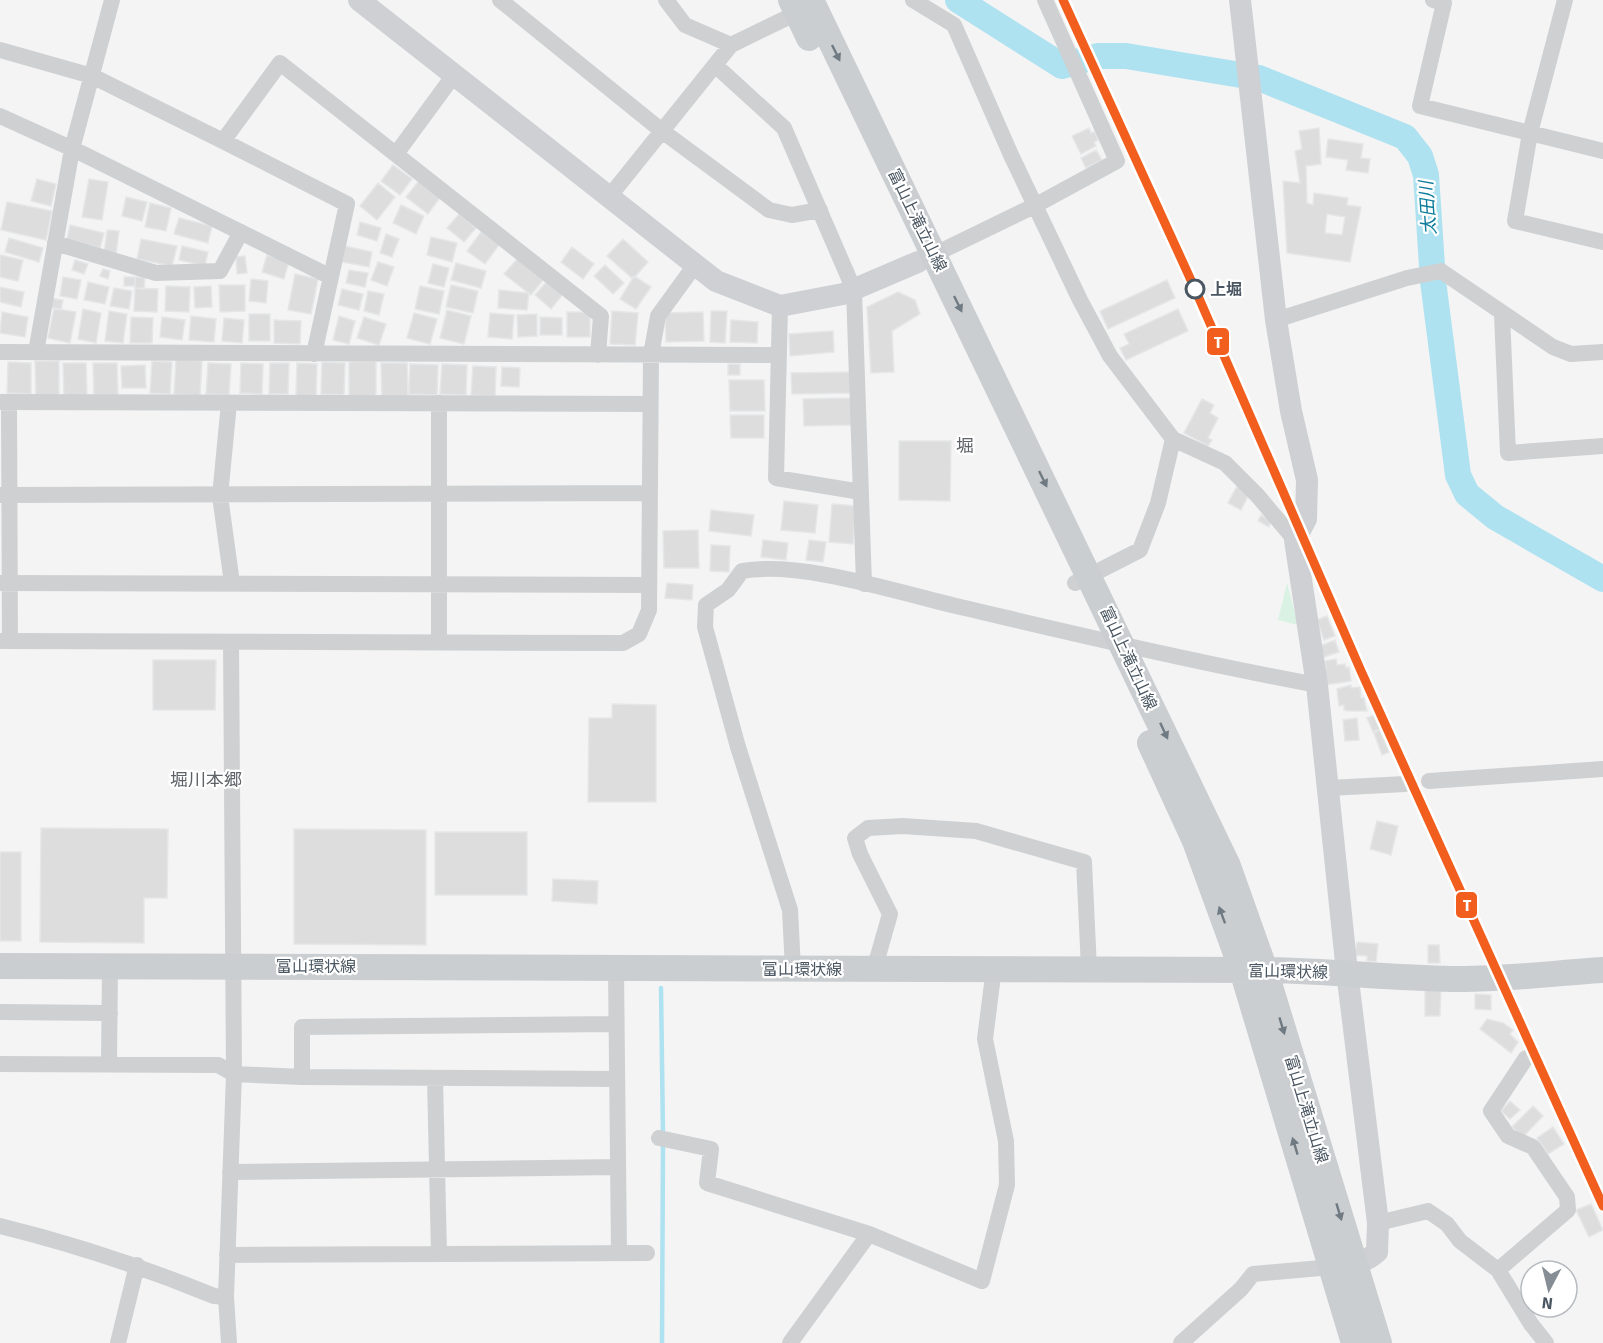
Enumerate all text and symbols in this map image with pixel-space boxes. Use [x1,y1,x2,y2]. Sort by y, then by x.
one-way arrow [832,44,841,61]
street label: 富山上滝立山線 [884,166,951,275]
water label: 太田川 [1415,178,1441,236]
marker: 上堀 [1185,279,1205,299]
place label: 上堀 [1210,280,1242,300]
one-way arrow [954,295,963,312]
line badge: T [1206,327,1230,356]
text: T [1214,333,1223,353]
district label: 堀 [956,435,974,457]
one-way arrow [1038,470,1048,488]
street label: 富山上滝立山線 [1095,603,1161,713]
one-way arrow [1159,722,1168,739]
district label: 堀川本郷 [170,769,242,791]
line badge: T [1455,891,1478,919]
text: T [1463,896,1472,916]
one-way arrow [1217,906,1227,924]
street label: 富山環状線 [276,957,356,977]
street label: 富山環状線 [762,960,842,980]
street label: 富山環状線 [1248,961,1328,983]
one-way arrow [1278,1017,1287,1035]
street label: 富山上滝立山線 [1280,1053,1332,1166]
one-way arrow [1290,1137,1299,1155]
one-way arrow [1335,1203,1344,1221]
north arrow [1519,1259,1579,1319]
text: N [1541,1292,1554,1313]

